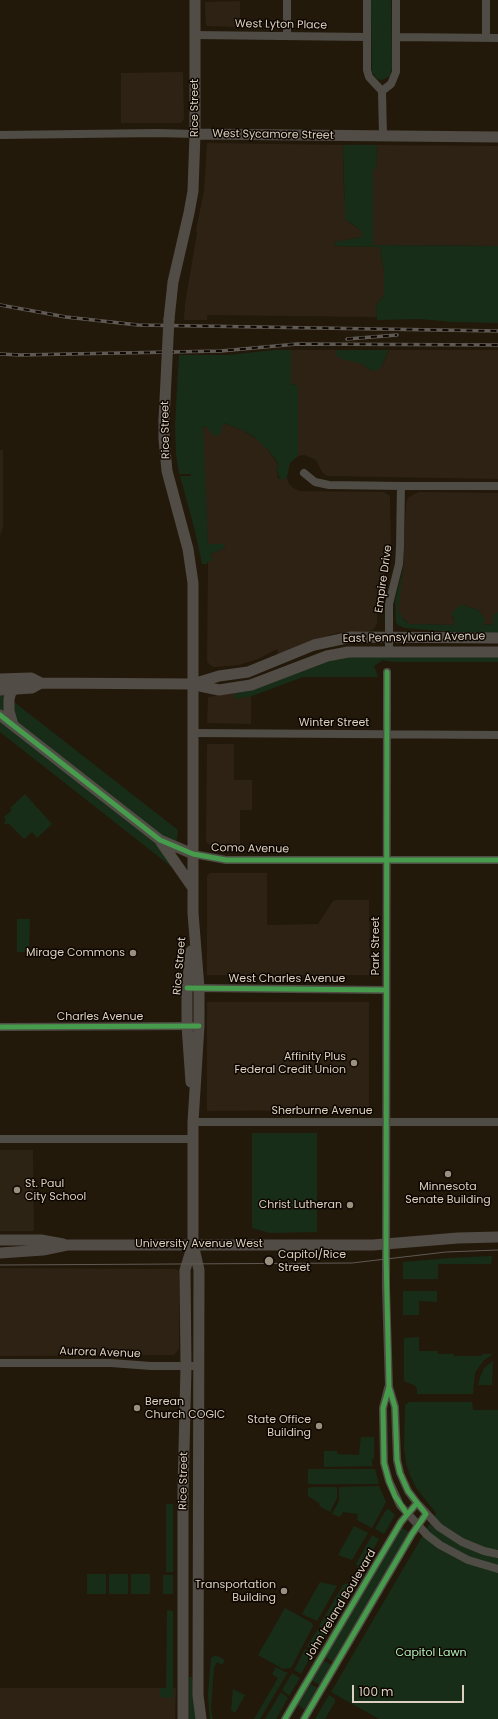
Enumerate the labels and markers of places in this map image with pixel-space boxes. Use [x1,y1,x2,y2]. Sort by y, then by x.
place label: Mirage Commons [26,946,125,960]
marker: Mirage Commons [128,948,138,958]
place label: Affinity Plus Federal Credit Union [234,1050,346,1076]
marker: Affinity Plus Federal Credit Union [349,1058,359,1068]
marker: Minnesota Senate Building [443,1169,453,1179]
place label: St. Paul City School [25,1177,86,1203]
place label: Minnesota Senate Building [405,1180,491,1206]
marker: St. Paul City School [12,1185,22,1195]
place label: Christ Lutheran [259,1198,342,1212]
marker: Christ Lutheran [345,1200,355,1210]
place label: Capitol/Rice Street [278,1248,346,1274]
marker: Capitol/Rice Street [263,1255,275,1267]
place label: Berean Church COGIC [145,1395,225,1421]
marker: Berean Church COGIC [132,1403,142,1413]
place label: State Office Building [247,1413,311,1439]
marker: State Office Building [314,1421,324,1431]
place label: Transportation Building [195,1578,276,1604]
marker: Transportation Building [279,1586,289,1596]

